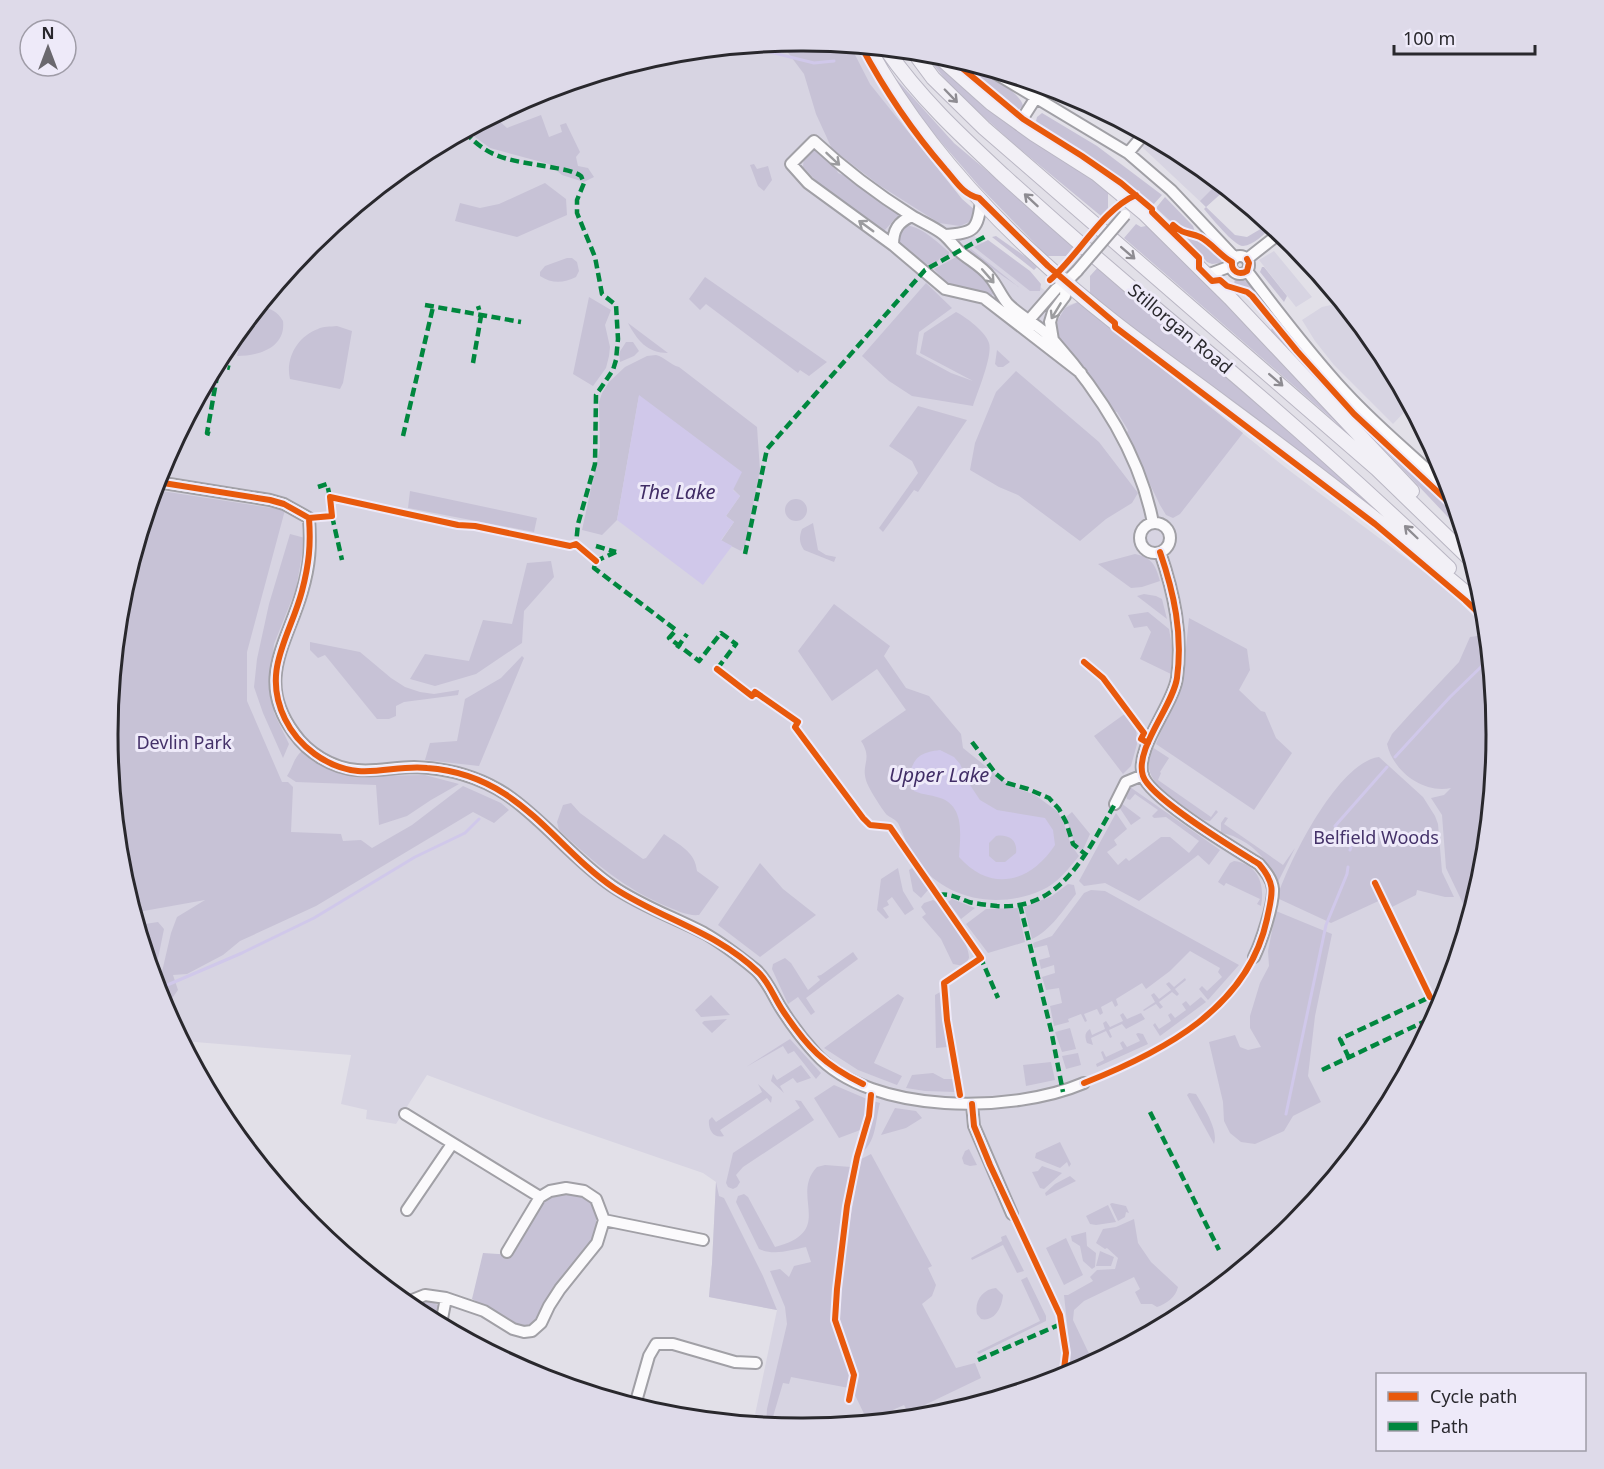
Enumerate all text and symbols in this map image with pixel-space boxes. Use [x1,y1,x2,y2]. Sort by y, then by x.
north arrow [18,18,78,78]
scale bar [1394,18,1535,56]
text: N [41,22,55,44]
text: 100 m [1403,26,1455,50]
one-way arrow [943,88,958,103]
one-way arrow [825,152,840,166]
one-way arrow [1023,193,1038,207]
one-way arrow [859,220,875,232]
one-way arrow [1120,246,1135,260]
one-way arrow [981,268,995,283]
street label: Stillorgan Road [1124,278,1238,379]
one-way arrow [1050,302,1062,319]
one-way arrow [1268,373,1283,387]
water label: The Lake [638,478,716,505]
one-way arrow [1403,524,1418,539]
park label: Devlin Park [136,730,232,754]
water label: Upper Lake [889,761,989,788]
park label: Belfield Woods [1313,825,1439,849]
legend [1376,1373,1586,1451]
text: Cycle path [1430,1384,1517,1408]
text: Path [1430,1414,1469,1438]

